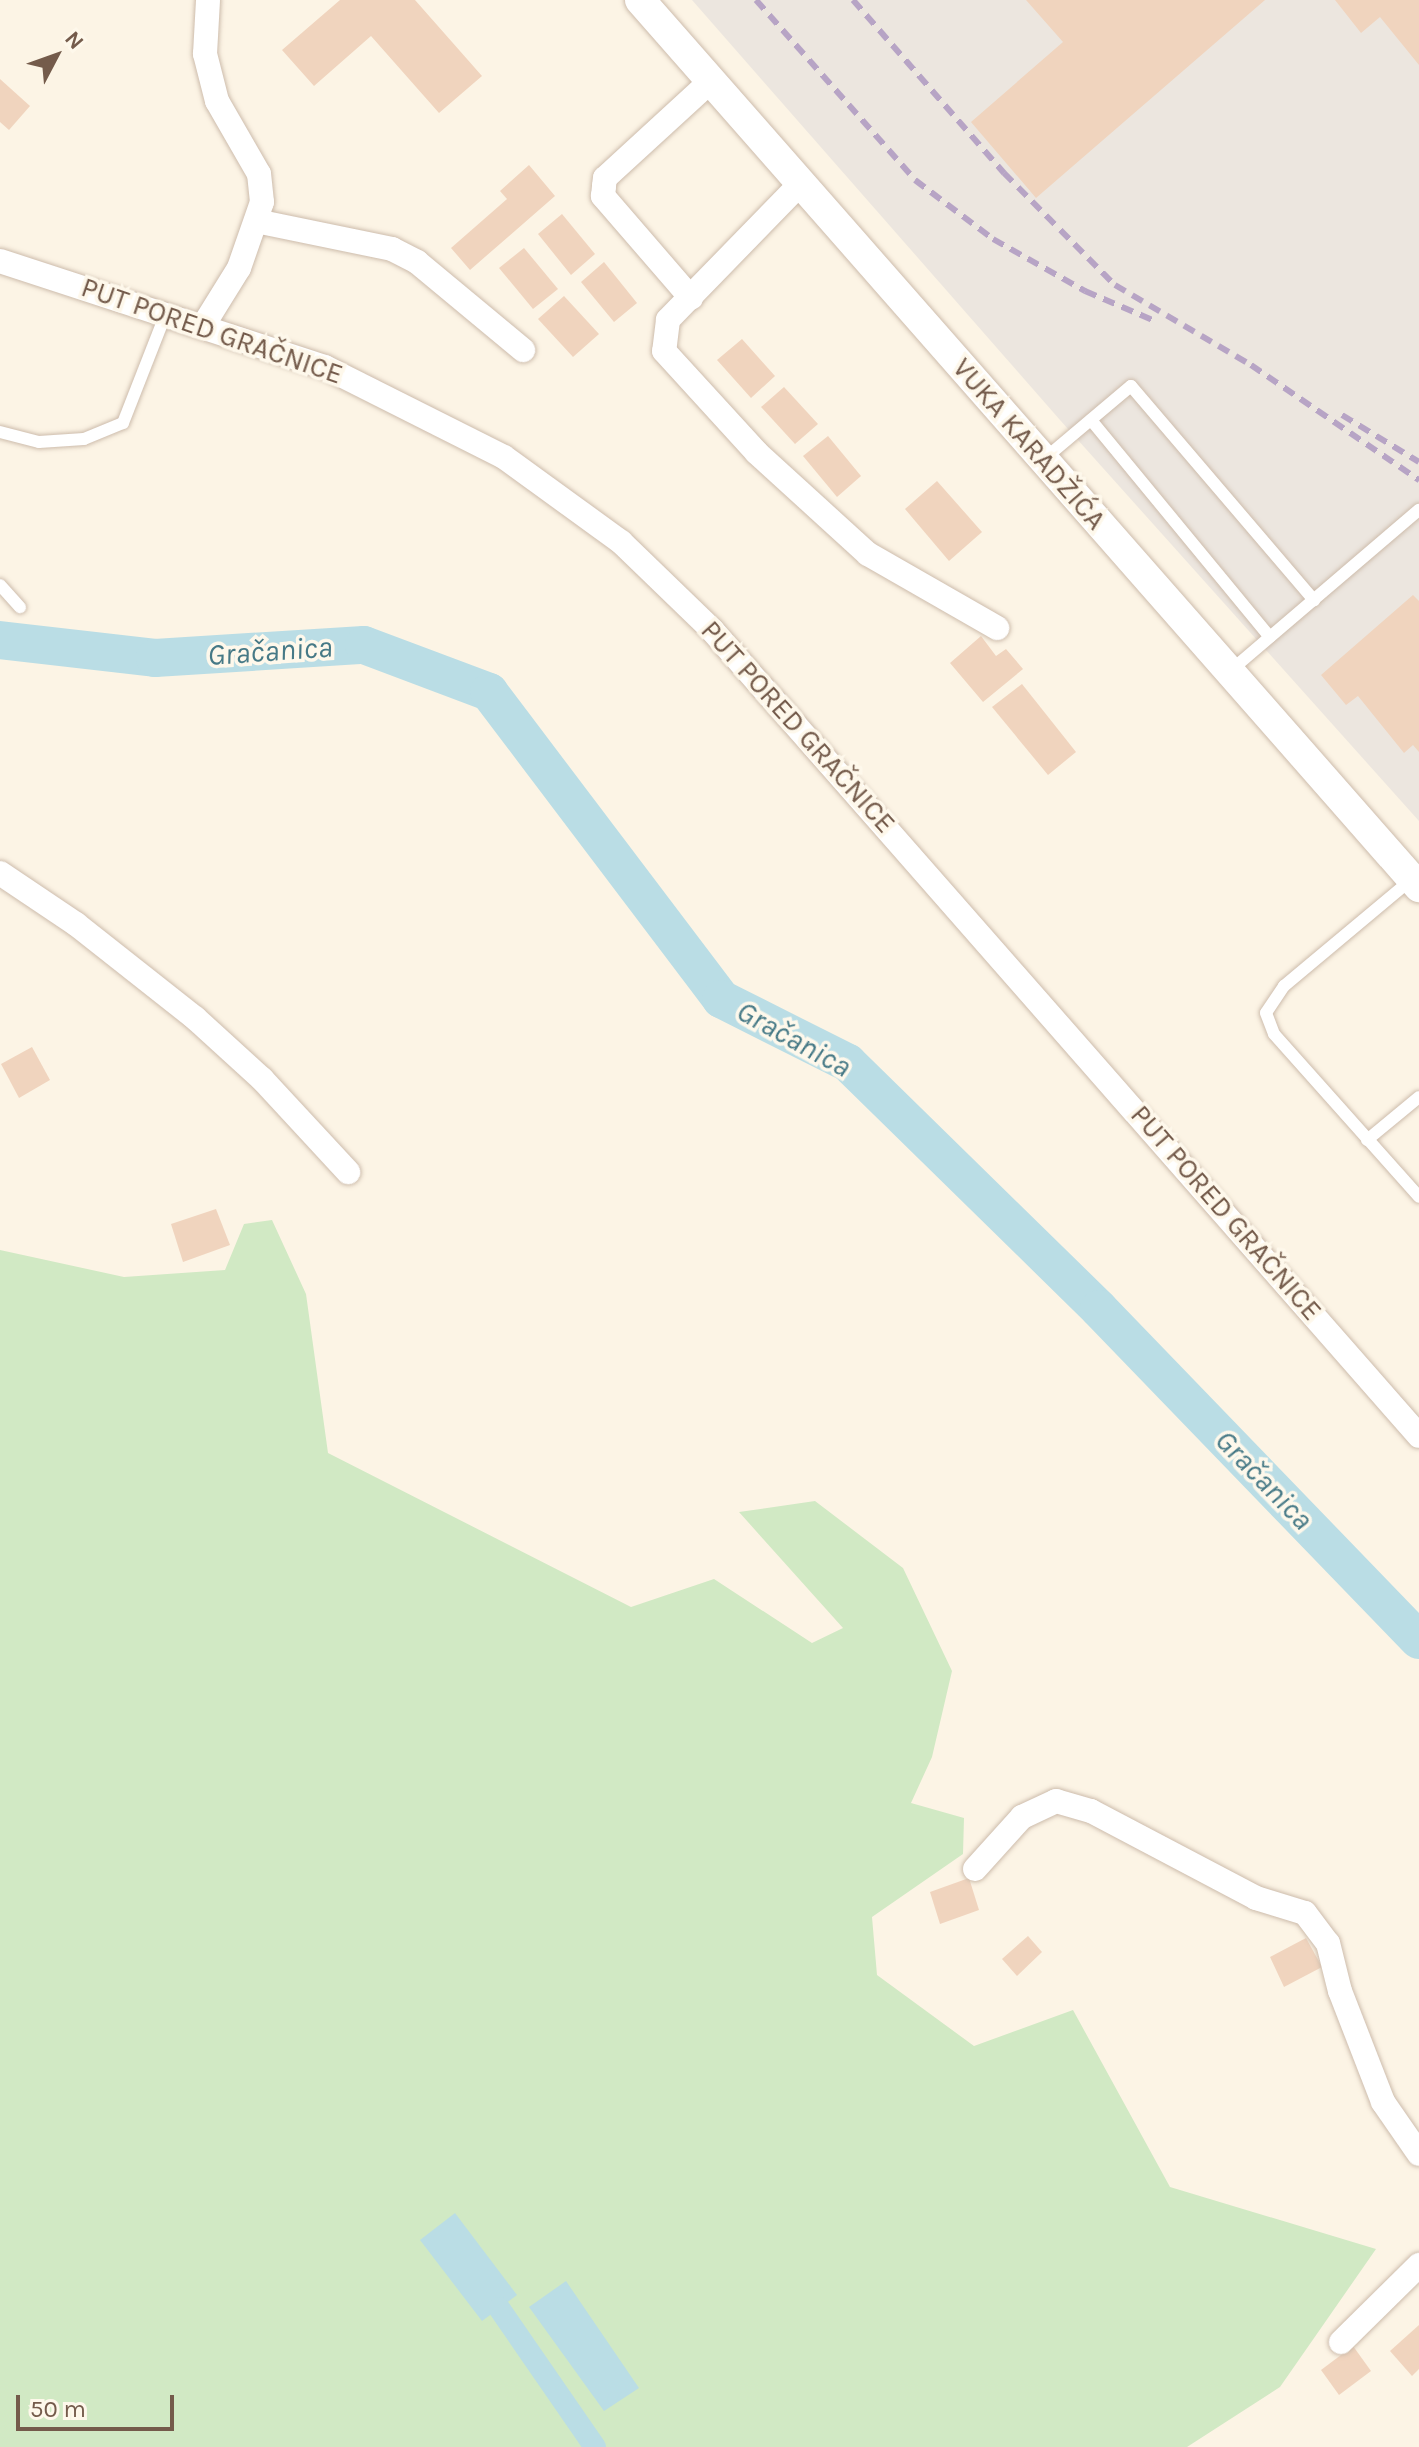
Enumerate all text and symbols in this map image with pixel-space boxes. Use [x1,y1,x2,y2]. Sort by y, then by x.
north arrow [16,16,96,96]
text: N [59,26,89,55]
street label: PUT PORED GRAČNICE [77,270,347,392]
street label: VUKA KARADŽIĆA [945,351,1113,537]
street label: PUT PORED GRAČNICE [694,614,902,840]
water label: Gračanica [206,629,334,673]
water label: Gračanica [731,993,857,1085]
street label: PUT PORED GRAČNICE [1123,1098,1329,1328]
water label: Gračanica [1208,1422,1320,1538]
scale bar [20,2379,178,2429]
text: 50 m [30,2395,86,2423]

